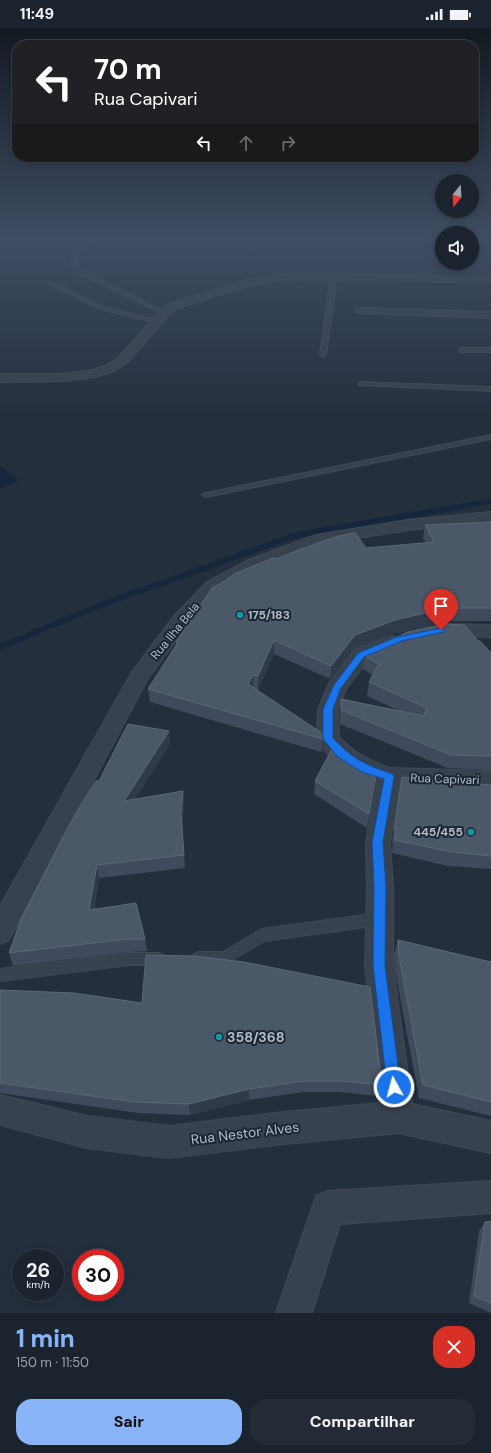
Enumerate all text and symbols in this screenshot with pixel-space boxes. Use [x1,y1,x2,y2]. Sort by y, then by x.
text: 11:49 [20,4,54,24]
text: 70 m [94,51,162,88]
icon: left [28,56,80,108]
text: Rua Capivari [94,87,198,111]
icon: left [193,132,215,154]
icon: ahead [235,132,257,154]
icon: right [277,132,299,154]
north arrow [435,174,479,218]
map controls [435,174,479,270]
button: sound [435,226,479,270]
pin [424,589,458,630]
icon: arrive [430,595,452,617]
street label: Rua Ilha Bela [147,599,203,663]
place label: 175/183 [248,607,290,623]
marker: 175/183 [235,610,245,620]
street label: Rua Capivari [410,770,480,788]
place label: 445/455 [413,824,463,840]
marker: 445/455 [466,827,476,837]
place label: 358/368 [227,1028,285,1046]
marker: 358/368 [214,1032,224,1042]
position arrow [373,1066,415,1108]
street label: Rua Nestor Alves [190,1117,300,1149]
speed limit sign: 30 [72,1249,124,1301]
text: 26 [26,1257,50,1283]
text: km/h [26,1278,50,1291]
text: 1 min [16,1323,75,1354]
button: close [433,1326,475,1368]
text: 150 m · 11:50 [16,1354,89,1371]
button: Sair [16,1399,242,1445]
button: Compartilhar [250,1399,475,1445]

